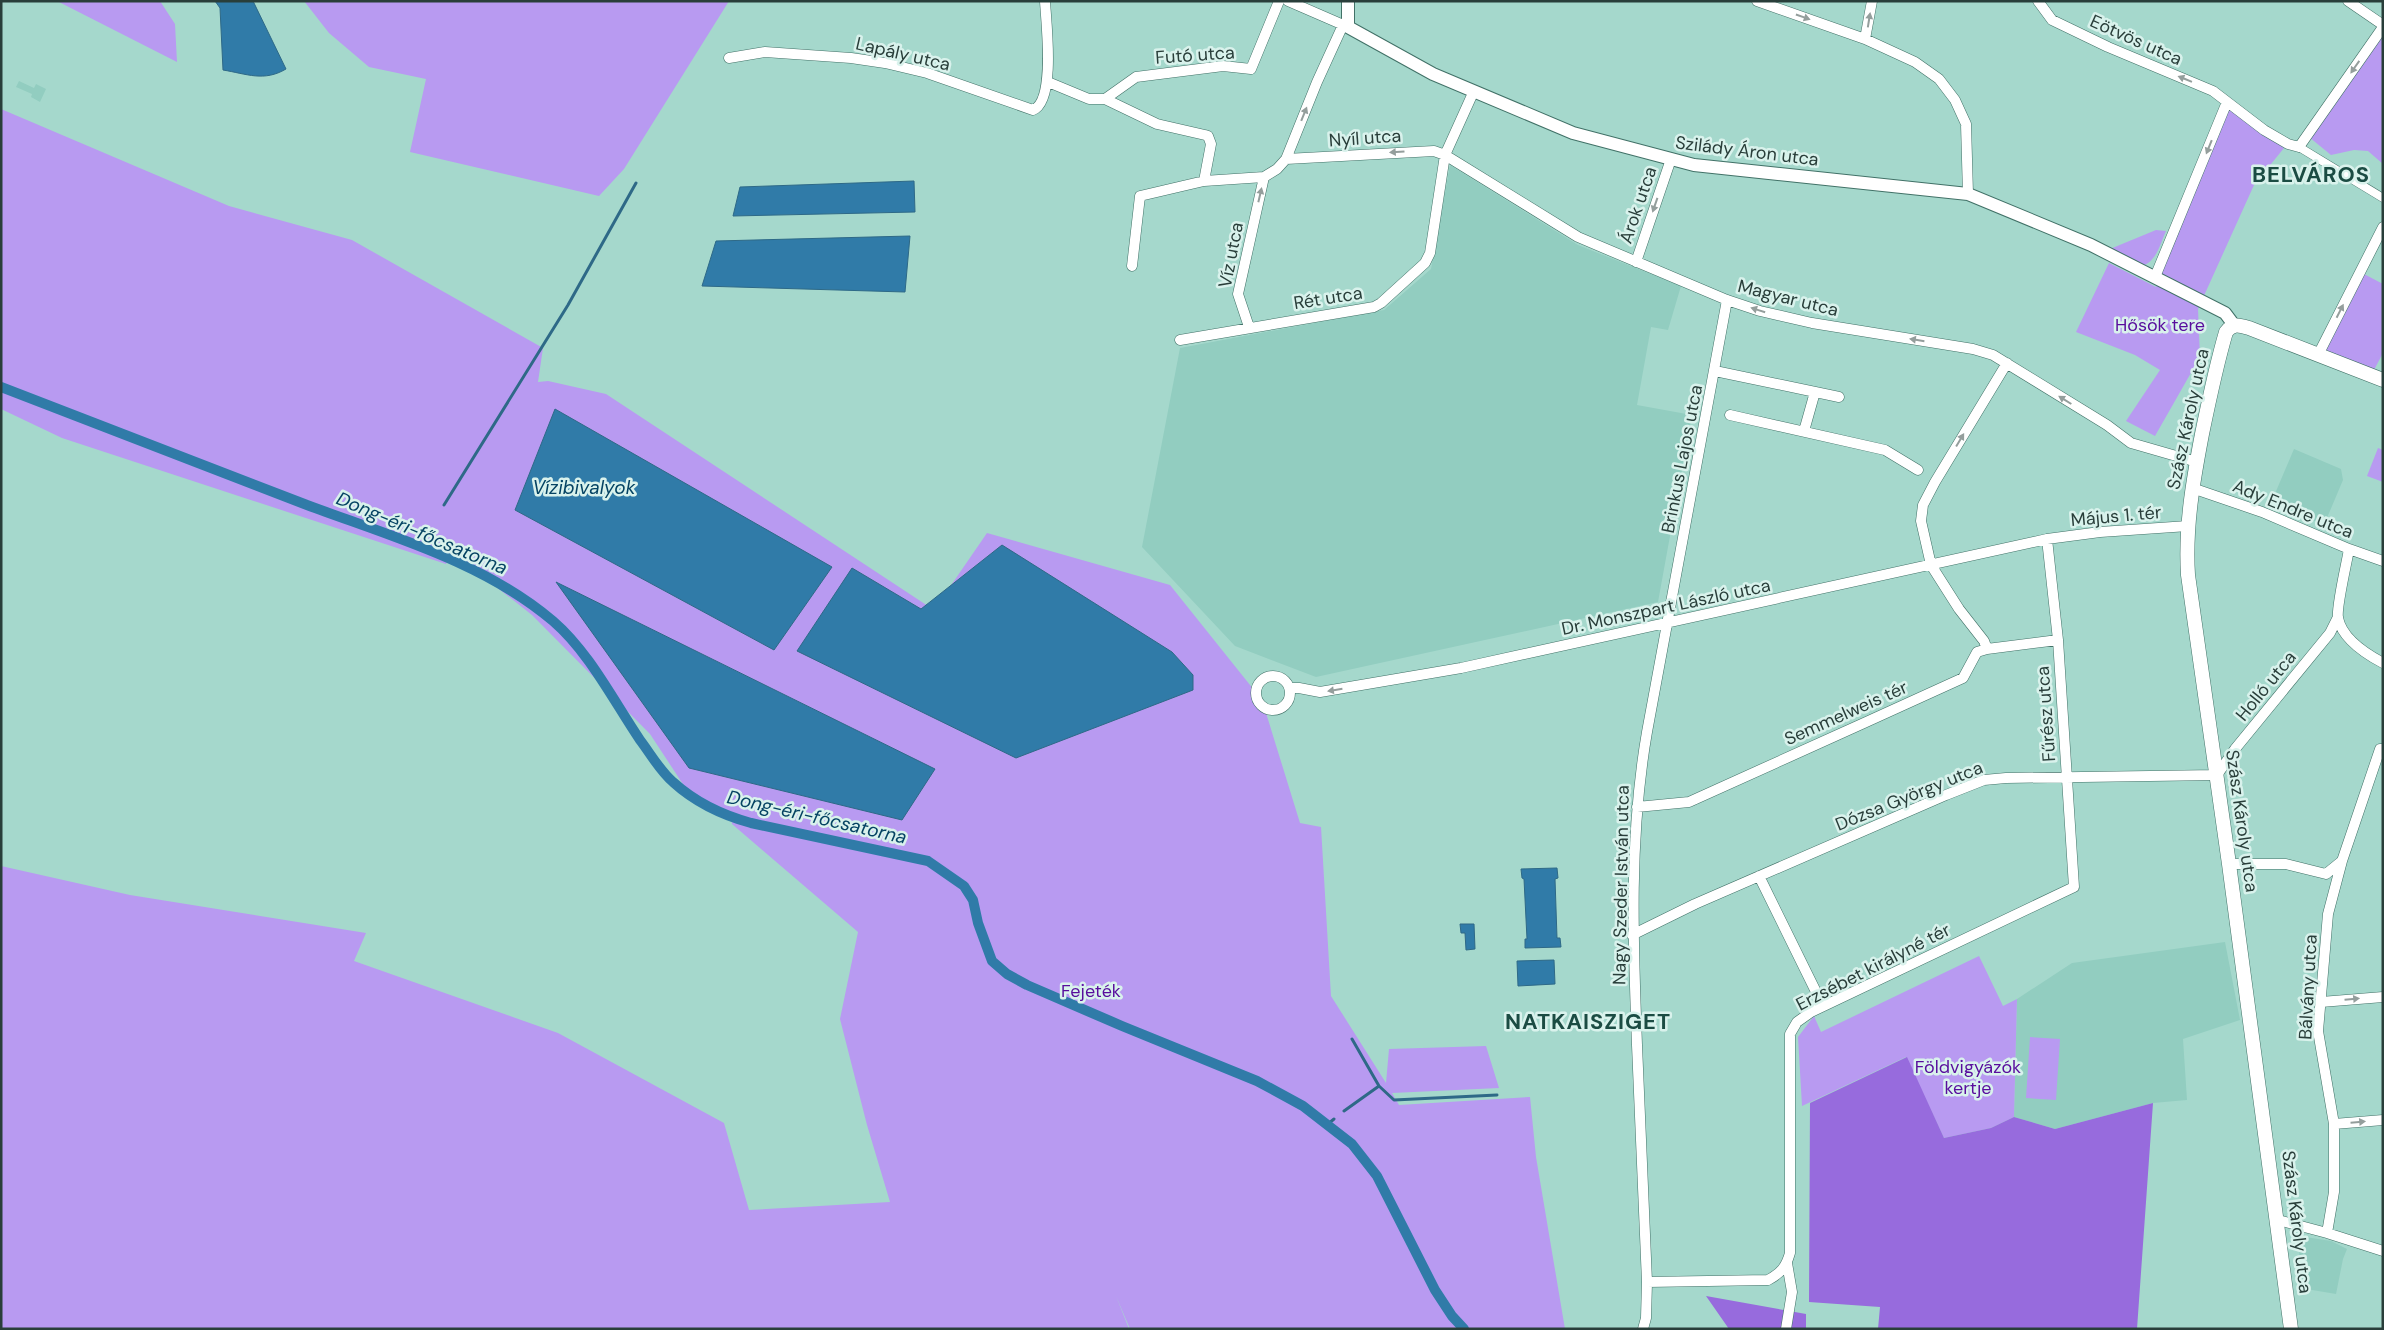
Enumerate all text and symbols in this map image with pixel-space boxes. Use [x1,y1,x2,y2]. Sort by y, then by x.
street label: Eötvös utca [2086,9,2186,71]
one-way arrow [1865,12,1873,28]
one-way arrow [1796,14,1811,22]
street label: Lapály utca [853,31,953,77]
street label: Futó utca [1155,40,1235,70]
one-way arrow [2350,60,2360,74]
one-way arrow [2177,75,2192,83]
one-way arrow [1301,107,1309,121]
street label: Nyíl utca [1328,124,1402,152]
street label: Szilády Áron utca [1674,130,1820,172]
one-way arrow [2205,140,2213,155]
one-way arrow [1389,149,1405,157]
district label: BELVÁROS [2252,160,2370,189]
street label: Árok utca [1614,163,1662,247]
one-way arrow [1256,188,1264,203]
one-way arrow [1651,198,1659,213]
street label: Víz utca [1213,220,1249,290]
street label: Magyar utca [1735,274,1841,322]
street label: Rét utca [1292,281,1364,315]
one-way arrow [2336,304,2344,318]
one-way arrow [1750,305,1765,313]
park label: Hősök tere [2115,313,2205,337]
one-way arrow [1909,336,1925,344]
street label: Szász Károly utca [2161,346,2215,492]
street label: Brinkus Lajos utca [1656,383,1708,535]
one-way arrow [2059,395,2072,404]
one-way arrow [1956,434,1965,447]
street label: Ady Endre utca [2229,474,2357,544]
water label: Vízibivalyok [533,475,636,500]
water label: Dong-éri-főcsatorna [333,486,511,580]
street label: Május 1. tér [2070,500,2163,532]
street label: Dr. Monszpart László utca [1559,573,1773,641]
street label: Holló utca [2230,646,2302,726]
street label: Fűrész utca [2031,665,2061,763]
street label: Semmelweis tér [1781,675,1912,751]
one-way arrow [1327,686,1343,694]
street label: Szász Károly utca [2220,748,2264,894]
street label: Dózsa György utca [1832,755,1986,837]
water label: Dong-éri-főcsatorna [725,784,909,850]
street label: Nagy Szeder István utca [1607,785,1635,985]
street label: Erzsébet királyné tér [1792,918,1955,1016]
street label: Bálvány utca [2293,934,2323,1040]
park label: Fejeték [1061,979,1121,1003]
one-way arrow [2344,995,2360,1003]
district label: NATKAISZIGET [1505,1007,1671,1036]
park label: Földvigyázók kertje [1915,1055,2021,1100]
one-way arrow [2350,1118,2366,1126]
street label: Szász Károly utca [2276,1149,2318,1295]

